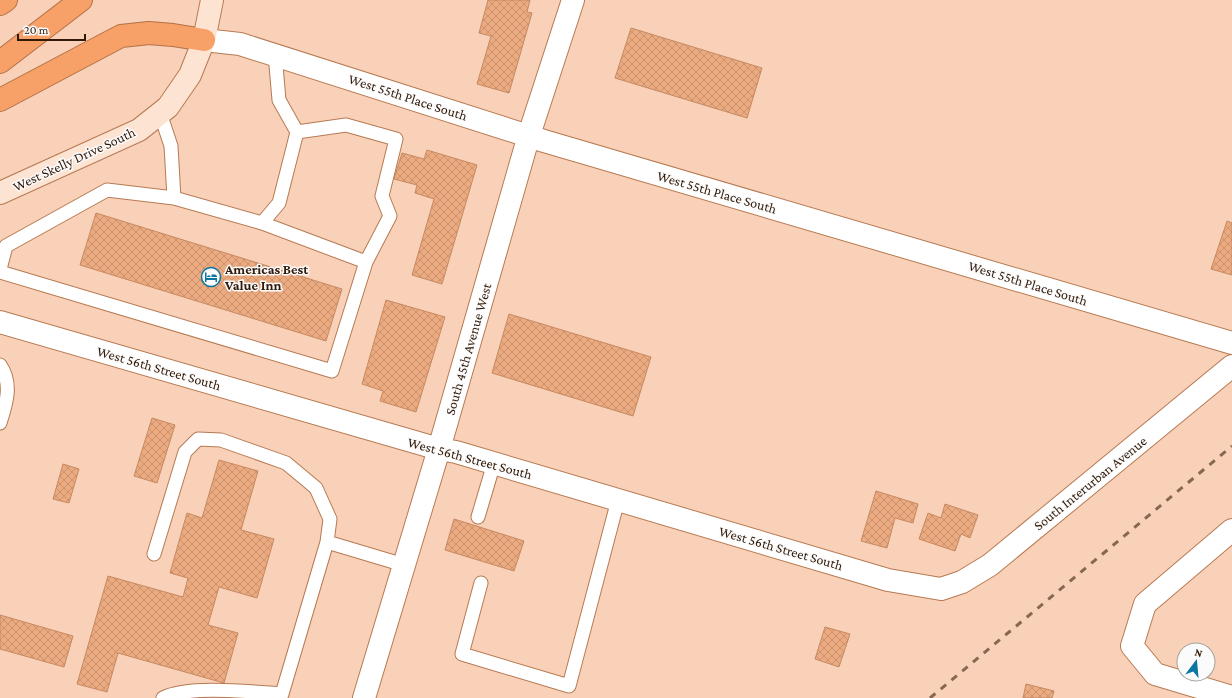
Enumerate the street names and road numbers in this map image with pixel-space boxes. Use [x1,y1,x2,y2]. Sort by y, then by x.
street label: West 55th Place South [347,70,470,124]
street label: West Skelly Drive South [10,123,138,194]
street label: West 55th Place South [655,167,779,217]
street label: West 55th Place South [966,257,1090,309]
street label: South 45th Avenue West [441,281,495,417]
street label: West 56th Street South [95,343,223,393]
street label: South Interurban Avenue [1030,433,1150,533]
street label: West 56th Street South [406,434,534,482]
street label: West 56th Street South [717,523,845,573]

